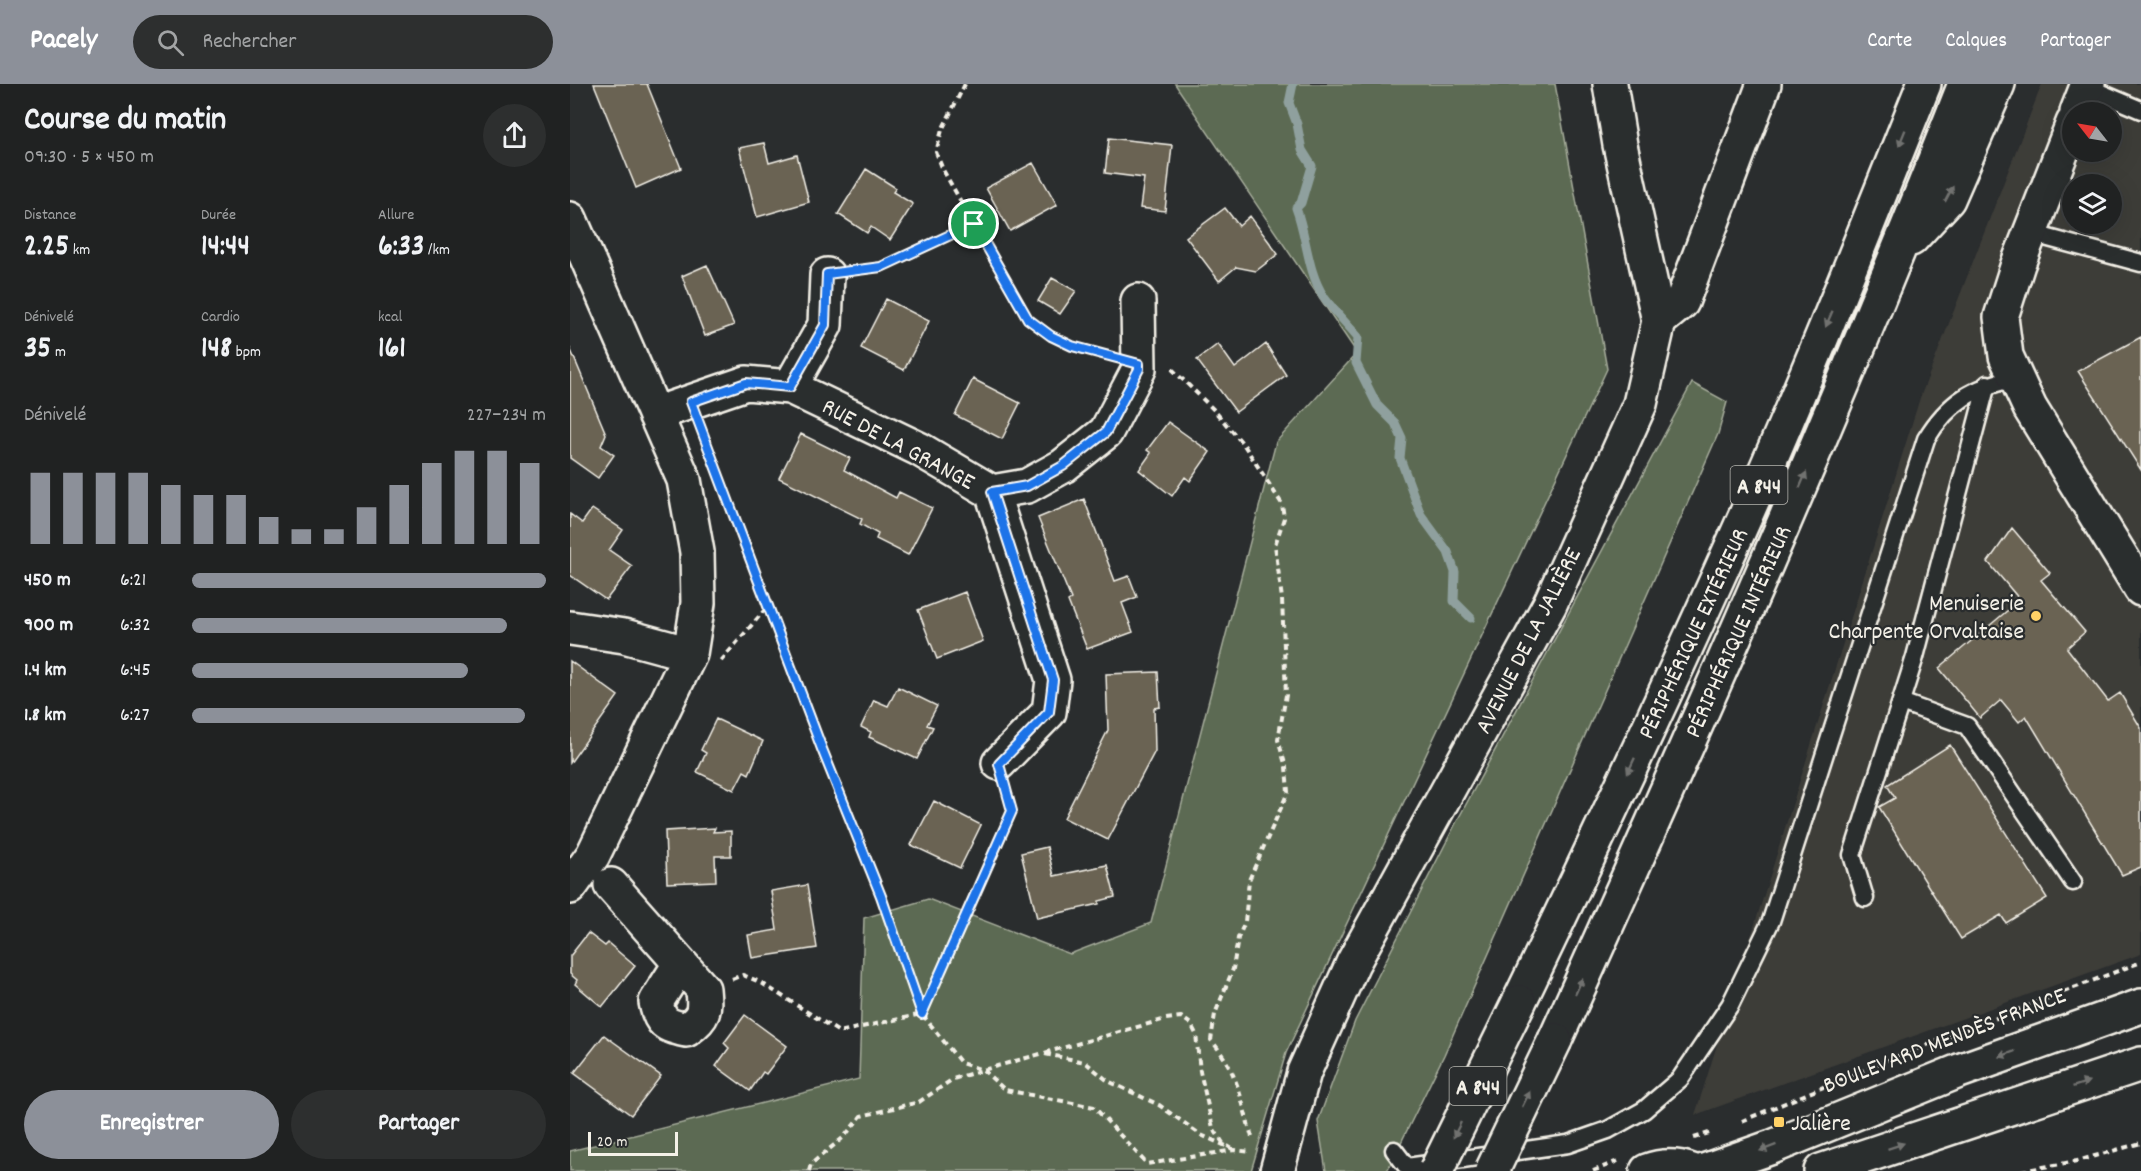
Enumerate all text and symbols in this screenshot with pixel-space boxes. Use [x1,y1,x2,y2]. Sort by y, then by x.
search box [133,15,553,69]
text: Pacely [30,22,97,62]
icon: search [154,26,187,59]
text: Rechercher [202,27,296,58]
text: Carte [1867,27,1912,57]
text: Calques [1945,27,2007,57]
text: Partager [2040,27,2111,57]
text: Course du matin [24,98,226,145]
north arrow [2062,102,2122,162]
map controls [2062,102,2122,234]
button: share [483,104,546,167]
one-way arrow [1897,130,1907,148]
text: 09:30 · 5 × 450 m [24,144,154,172]
button: layers [2062,174,2122,234]
one-way arrow [1944,185,1954,202]
pin [948,198,999,249]
text: Distance [24,204,76,227]
text: Durée [201,204,236,227]
text: Allure [378,204,414,227]
icon: arrive [957,207,990,240]
text: 2.25 [24,227,69,270]
text: 14:44 [201,227,250,270]
text: 6:33 [378,227,424,270]
text: km [69,239,90,262]
text: /km [424,239,450,262]
text: Dénivelé [24,306,74,329]
text: Cardio [201,306,240,329]
text: kcal [378,306,402,329]
one-way arrow [1824,310,1833,328]
text: 35 [24,329,51,372]
text: 148 [201,329,232,372]
text: 161 [378,329,406,372]
text: m [51,341,66,364]
text: bpm [232,341,261,364]
street label: RUE DE LA GRANGE [815,391,980,500]
text: Dénivelé [24,402,86,430]
text: 227–234 m [467,402,546,430]
road number: A 844 [1730,466,1788,504]
one-way arrow [1798,470,1808,488]
street label: PÉRIPHÉRIQUE INTÉRIEUR [1678,521,1802,744]
street label: PÉRIPHÉRIQUE EXTÉRIEUR [1631,523,1759,745]
street label: AVENUE DE LA JALIÈRE [1468,542,1591,740]
text: 450 m [24,567,71,595]
text: 6:21 [120,567,146,595]
place label: Menuiserie Charpente Orvaltaise [1829,588,2024,650]
marker: Menuiserie Charpente Orvaltaise [2029,609,2043,623]
text: 900 m [24,612,73,640]
text: 6:32 [120,612,151,640]
text: 1.4 km [24,657,67,685]
text: 6:45 [120,657,151,685]
text: 1.8 km [24,702,66,730]
text: 6:27 [120,702,150,730]
one-way arrow [1626,758,1636,776]
one-way arrow [1574,978,1583,995]
street label: BOULEVARD MENDÈS FRANCE [1819,980,2072,1104]
one-way arrow [1998,1049,2016,1059]
road number: A 844 [1450,1067,1506,1105]
one-way arrow [2072,1078,2090,1088]
button: Enregistrer [24,1090,279,1159]
button: Partager [291,1090,546,1159]
one-way arrow [1522,1091,1531,1108]
place label: Jalière [1791,1108,1851,1142]
marker: Jalière [1772,1115,1786,1129]
one-way arrow [1452,1121,1461,1138]
scale bar [588,1129,678,1156]
text: 20 m [597,1131,627,1154]
one-way arrow [1887,1140,1905,1150]
one-way arrow [1759,1144,1777,1154]

